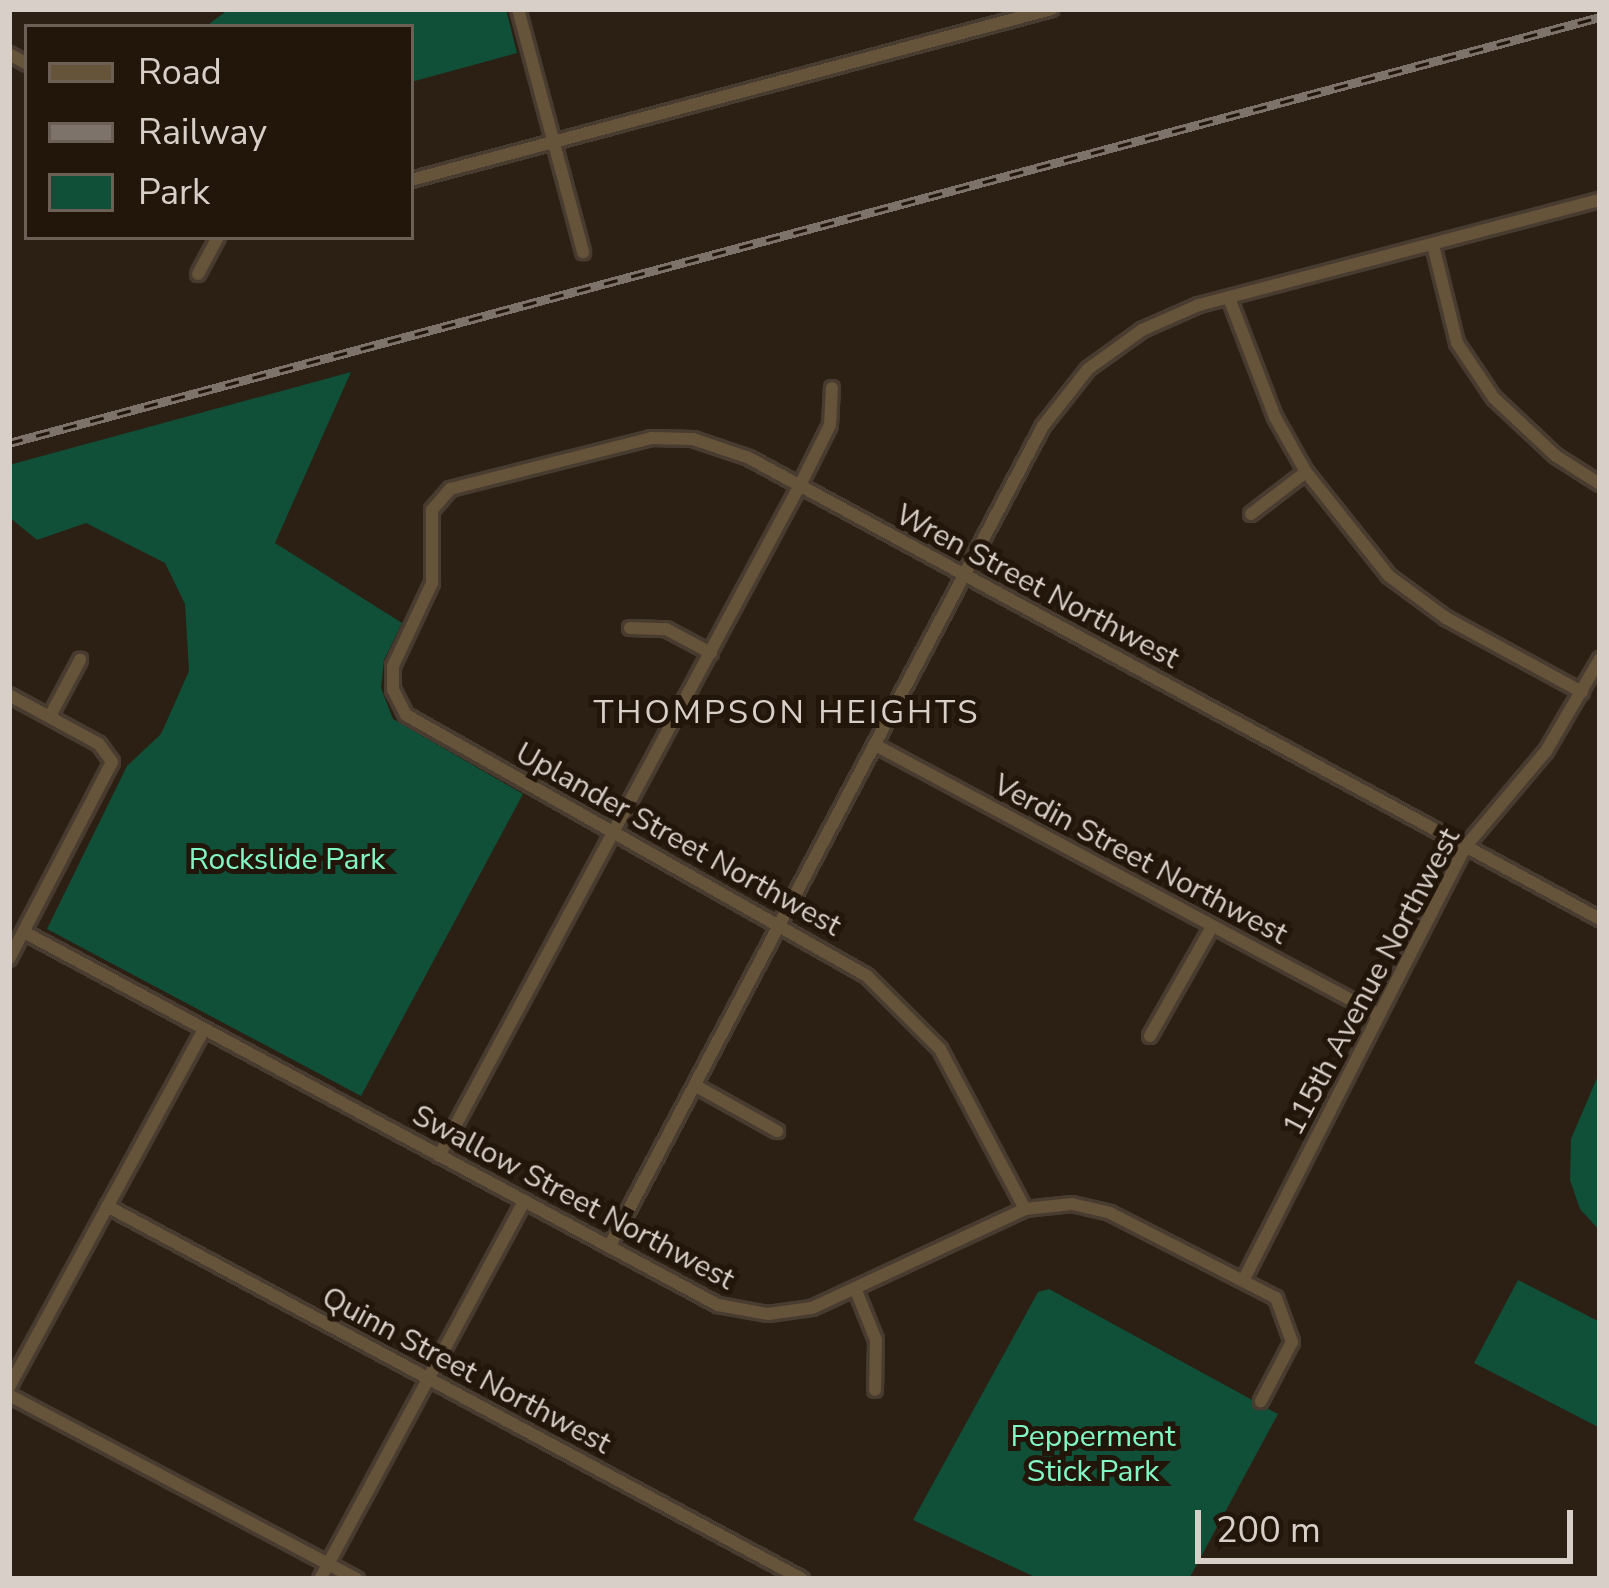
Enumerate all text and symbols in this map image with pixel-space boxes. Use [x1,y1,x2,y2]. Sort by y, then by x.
legend [24,24,414,240]
text: Road [138,48,222,97]
text: Railway [138,108,267,157]
text: Park [138,168,210,217]
street label: Wren Street Northwest [889,497,1185,677]
district label: THOMPSON HEIGHTS [593,693,981,733]
street label: Uplander Street Northwest [509,735,847,945]
street label: Verdin Street Northwest [987,767,1293,953]
street label: 115th Avenue Northwest [1276,822,1468,1142]
park label: Rockslide Park [189,842,385,878]
street label: Swallow Street Northwest [406,1098,740,1298]
street label: Quinn Street Northwest [316,1280,616,1462]
park label: Pepperment Stick Park [1010,1419,1176,1490]
scale bar [1201,1486,1579,1560]
text: 200 m [1216,1506,1321,1555]

